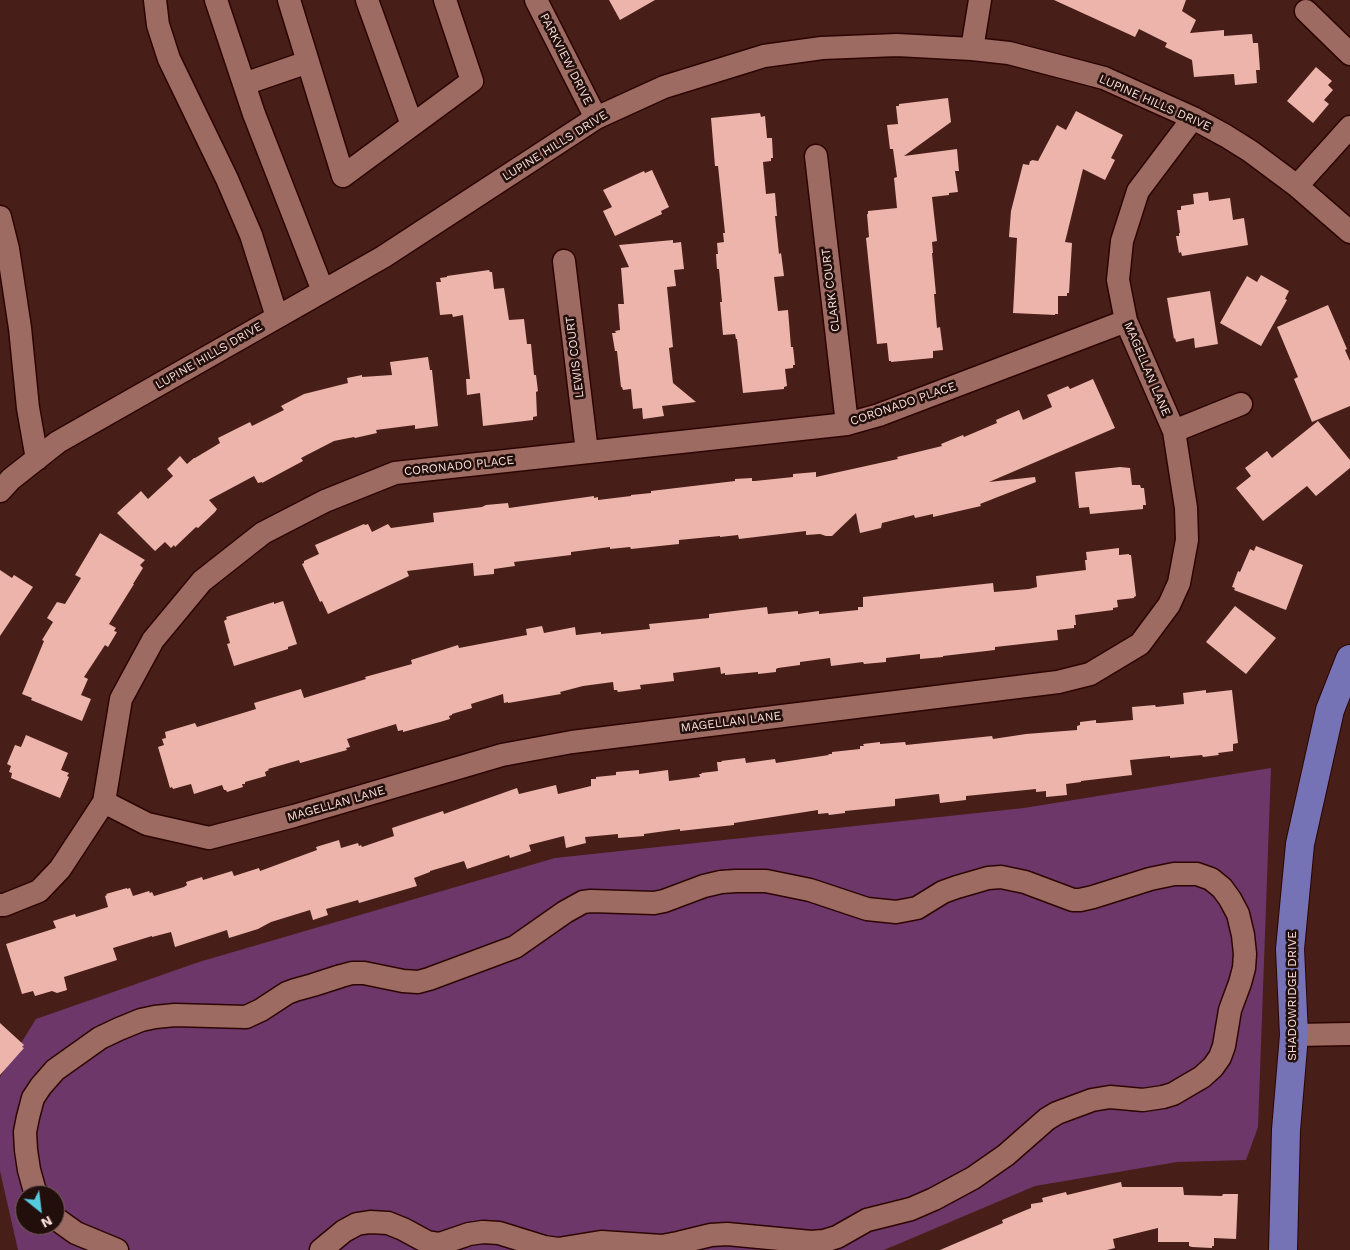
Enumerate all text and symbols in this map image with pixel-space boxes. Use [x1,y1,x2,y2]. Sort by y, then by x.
street label: PARKVIEW DRIVE [537,11,595,107]
street label: LUPINE HILLS DRIVE [1097,72,1213,134]
street label: LUPINE HILLS DRIVE [500,108,610,184]
street label: CLARK COURT [819,247,843,333]
street label: LEWIS COURT [563,315,587,399]
street label: LUPINE HILLS DRIVE [153,320,265,392]
street label: MAGELLAN LANE [1121,320,1173,418]
street label: CORONADO PLACE [848,379,958,429]
street label: CORONADO PLACE [403,453,515,479]
street label: MAGELLAN LANE [680,709,782,735]
street label: MAGELLAN LANE [285,783,387,825]
street label: SHADOWRIDGE DRIVE [1285,931,1299,1061]
north arrow [15,1185,65,1235]
text: N [38,1213,55,1232]

